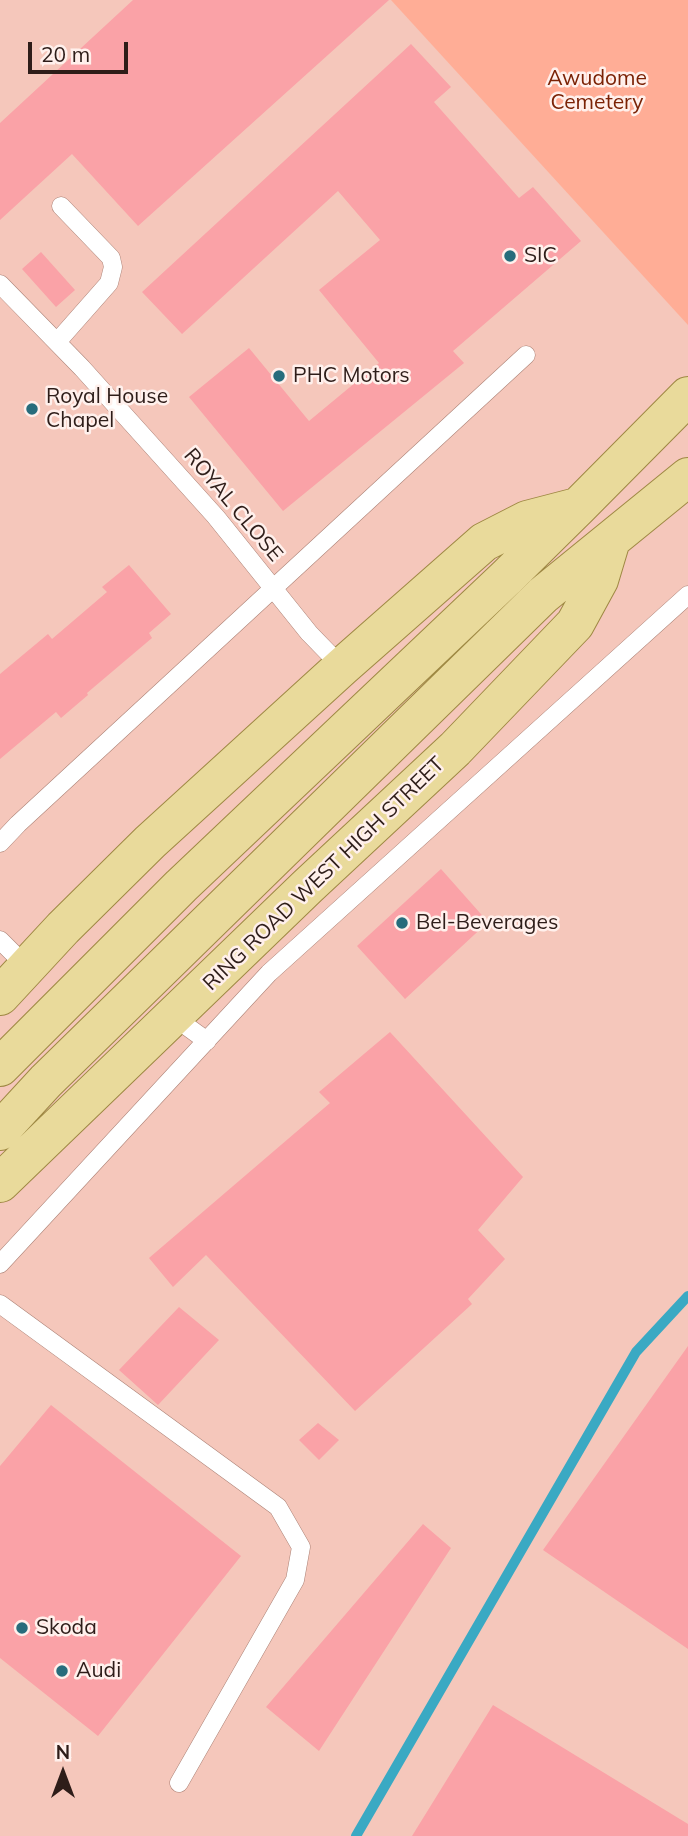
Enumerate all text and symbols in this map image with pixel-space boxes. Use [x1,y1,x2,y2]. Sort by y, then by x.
scale bar [32,28,131,72]
text: 20 m [41,41,90,67]
park label: Awudome Cemetery [547,66,647,116]
place label: SIC [524,243,557,269]
marker: SIC [502,248,518,264]
place label: PHC Motors [293,363,410,389]
marker: PHC Motors [271,368,287,384]
place label: Royal House Chapel [46,384,168,434]
marker: Royal House Chapel [24,401,40,417]
street label: ROYAL CLOSE [178,443,288,567]
street label: RING ROAD WEST HIGH STREET [198,752,450,996]
place label: Bel-Beverages [416,910,558,936]
marker: Bel-Beverages [394,915,410,931]
place label: Skoda [36,1615,97,1641]
marker: Skoda [14,1620,30,1636]
place label: Audi [76,1658,121,1684]
marker: Audi [54,1663,70,1679]
north arrow [28,1738,98,1808]
text: N [56,1740,70,1764]

